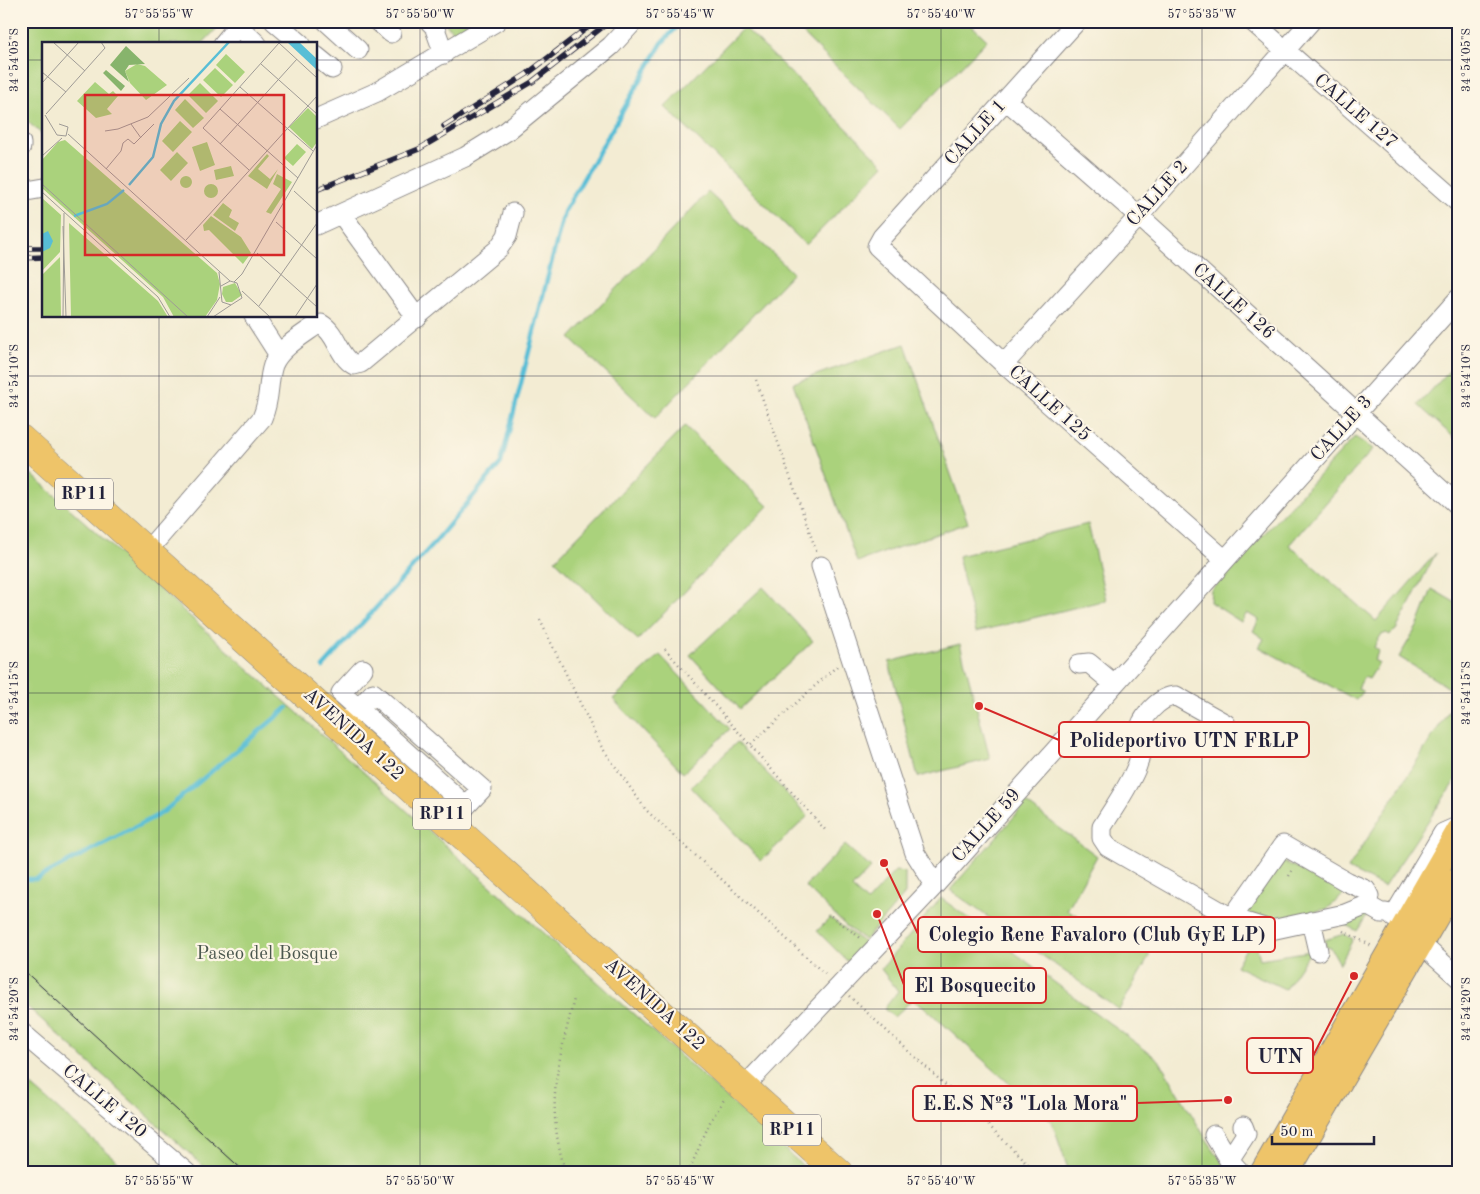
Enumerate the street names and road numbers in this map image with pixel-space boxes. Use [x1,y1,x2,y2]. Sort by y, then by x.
street label: CALLE 127 [1310,71,1400,153]
street label: CALLE 1 [942,96,1010,170]
street label: CALLE 2 [1124,157,1192,231]
street label: CALLE 126 [1188,260,1278,344]
street label: CALLE 125 [1004,362,1094,446]
street label: CALLE 3 [1308,392,1376,466]
road number: RP11 [55,478,113,509]
street label: AVENIDA 122 [299,685,407,785]
street label: CALLE 59 [949,785,1025,867]
road number: RP11 [413,799,471,830]
street label: AVENIDA 122 [600,955,708,1055]
street label: CALLE 120 [58,1062,150,1142]
road number: RP11 [763,1114,821,1146]

